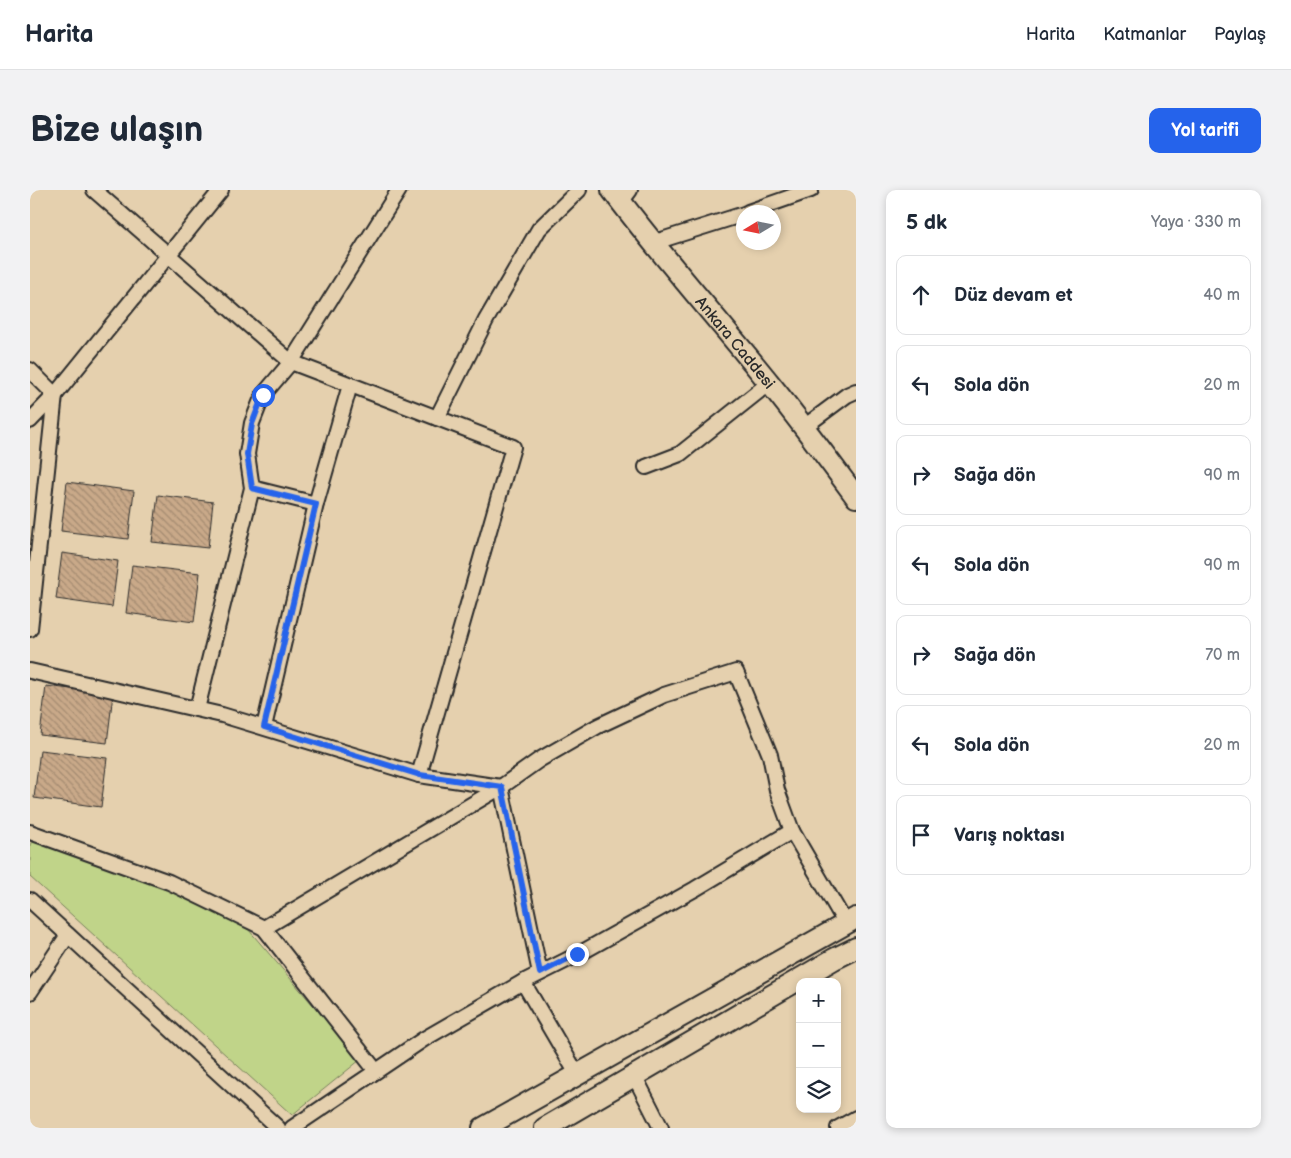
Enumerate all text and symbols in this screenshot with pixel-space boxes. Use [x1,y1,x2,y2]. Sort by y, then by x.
text: Harita [25,20,93,49]
text: Harita [1026,24,1075,45]
text: Katmanlar [1103,24,1186,45]
text: Paylaş [1214,24,1266,45]
button: Yol tarifi [1149,108,1261,153]
text: Bize ulaşın [30,109,203,152]
north arrow [736,205,781,250]
text: 5 dk [906,210,947,235]
text: Yaya · 330 m [1151,213,1241,232]
icon: ahead [907,281,935,309]
text: Düz devam et [954,284,1073,307]
text: 40 m [1203,286,1240,305]
street label: Ankara Caddesi [691,293,778,393]
icon: left [907,371,935,399]
text: Sola dön [954,374,1030,397]
text: 20 m [1204,376,1240,395]
route start [252,384,275,407]
icon: right [907,461,935,489]
text: Sağa dön [954,464,1036,487]
text: 90 m [1204,466,1240,485]
icon: left [907,551,935,579]
text: Sola dön [954,554,1030,577]
text: 90 m [1204,556,1240,575]
icon: right [907,641,935,669]
text: Sağa dön [954,644,1036,667]
text: 70 m [1205,646,1240,665]
icon: left [907,731,935,759]
text: Sola dön [954,734,1030,757]
text: 20 m [1204,736,1240,755]
icon: arrive [907,821,935,849]
text: Varış noktası [954,824,1065,847]
route end [566,943,589,966]
map controls [796,978,841,1113]
button: + [796,978,841,1023]
button: − [796,1023,841,1068]
button: layers [796,1068,841,1113]

